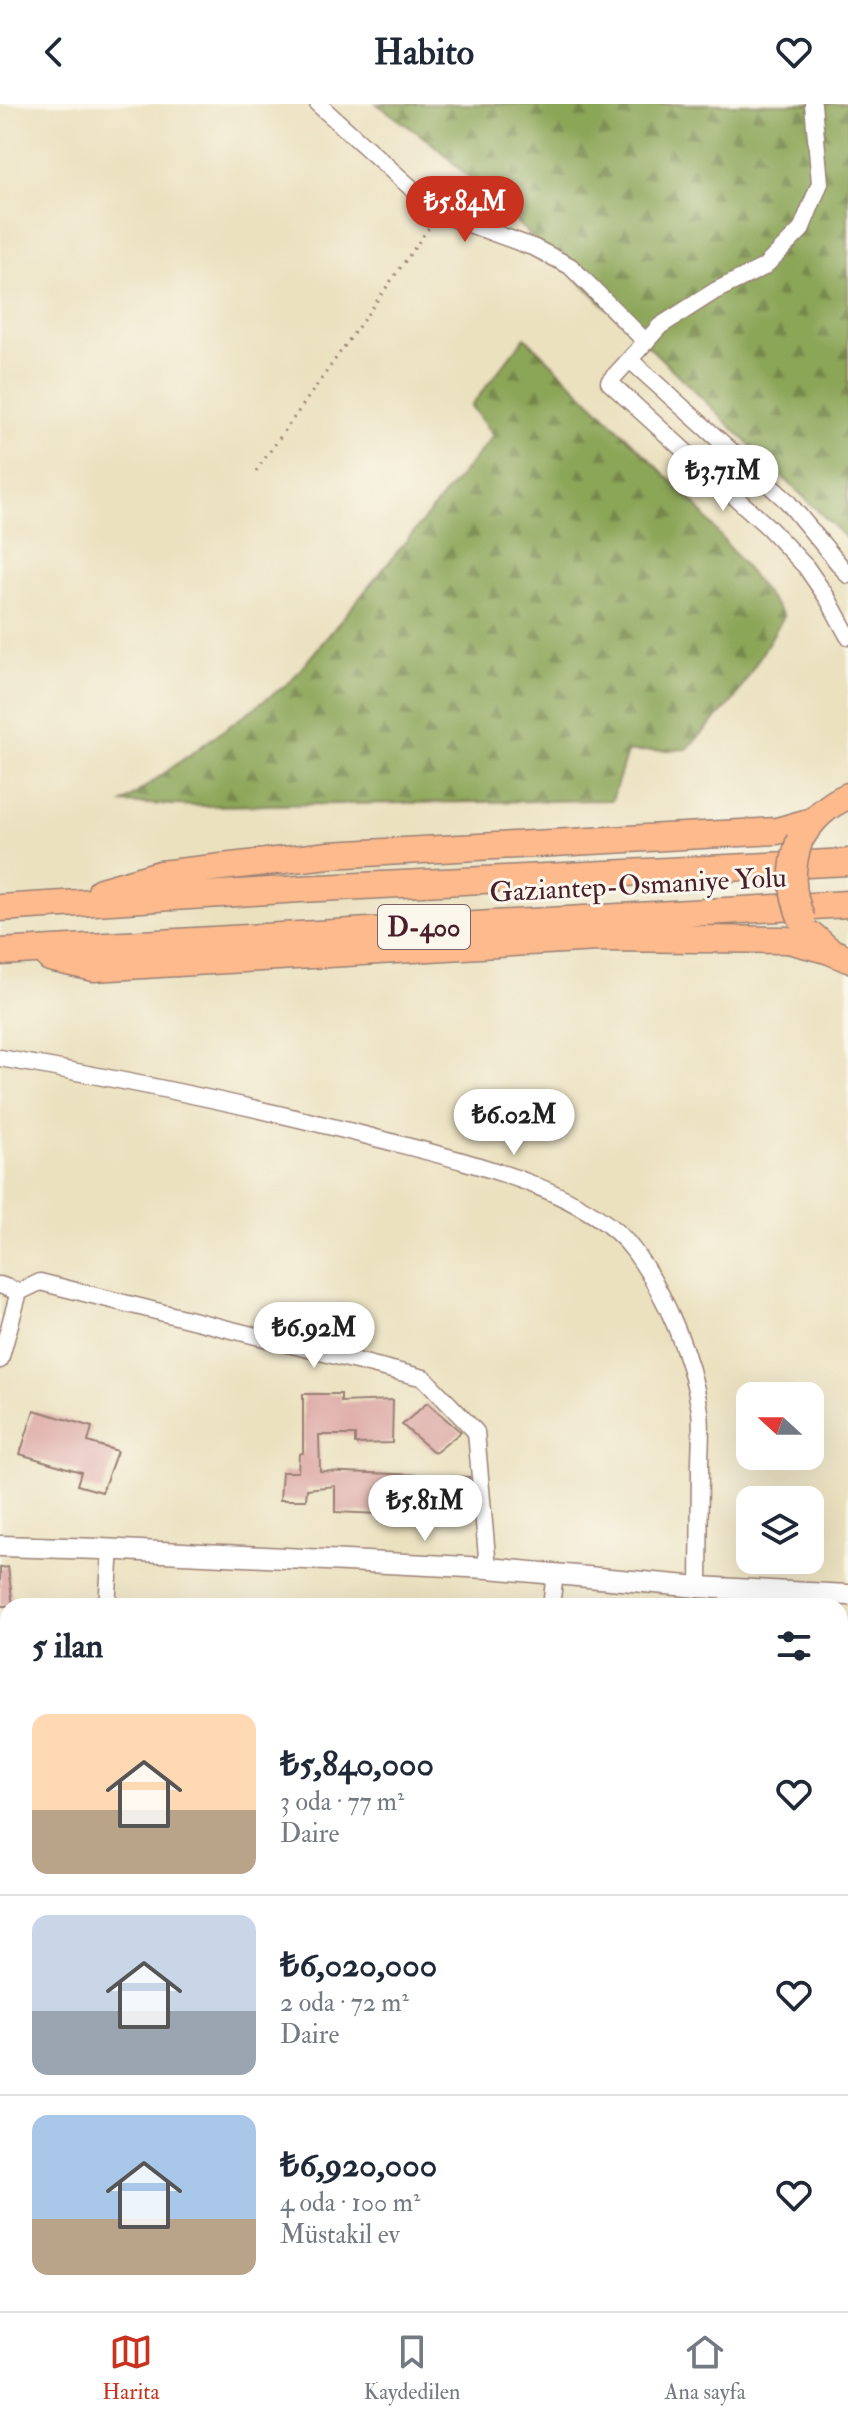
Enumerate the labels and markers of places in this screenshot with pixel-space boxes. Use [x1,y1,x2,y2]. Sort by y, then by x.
pin: ₺5.84M [400,176,530,244]
pin: ₺3.71M [658,445,788,513]
pin: ₺6.02M [449,1089,579,1157]
pin: ₺6.92M [249,1302,379,1370]
pin: ₺5.81M [360,1475,490,1543]

